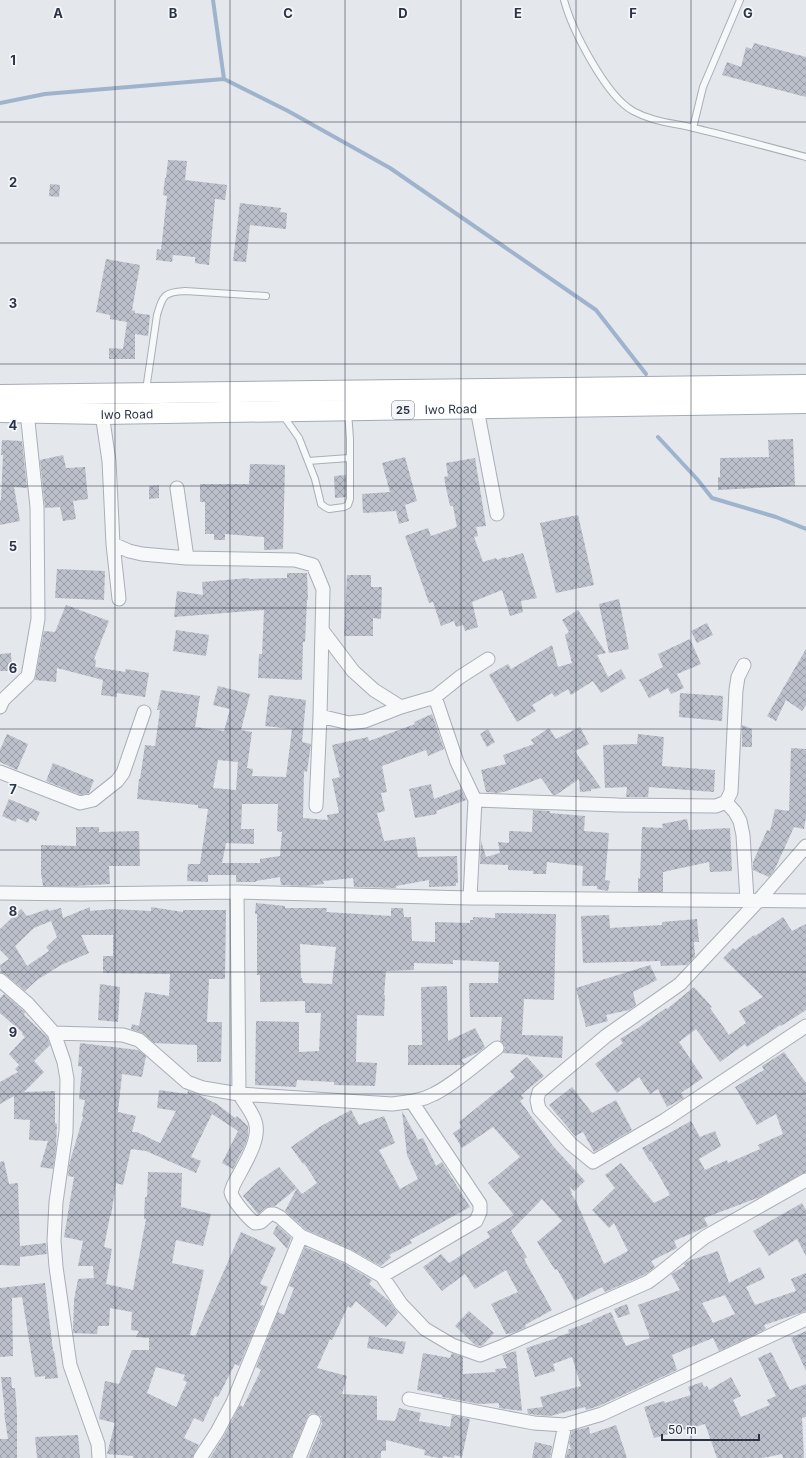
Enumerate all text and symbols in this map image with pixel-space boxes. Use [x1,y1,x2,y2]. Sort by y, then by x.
text: A [53,5,63,21]
text: B [169,5,178,21]
text: C [283,5,293,21]
text: D [398,5,408,21]
text: E [514,5,522,21]
text: F [629,5,637,21]
text: G [743,5,753,21]
text: 1 [10,52,16,68]
text: 2 [9,174,17,190]
text: 3 [9,295,17,311]
road number: 25 [392,401,414,419]
street label: Iwo Road [425,401,477,416]
street label: Iwo Road [101,406,153,422]
text: 4 [9,417,18,433]
text: 5 [9,538,17,554]
text: 6 [9,660,17,676]
text: 7 [9,781,17,797]
text: 8 [9,903,17,919]
text: 9 [9,1024,17,1040]
scale bar [662,1416,759,1442]
text: 50 m [668,1422,697,1437]

